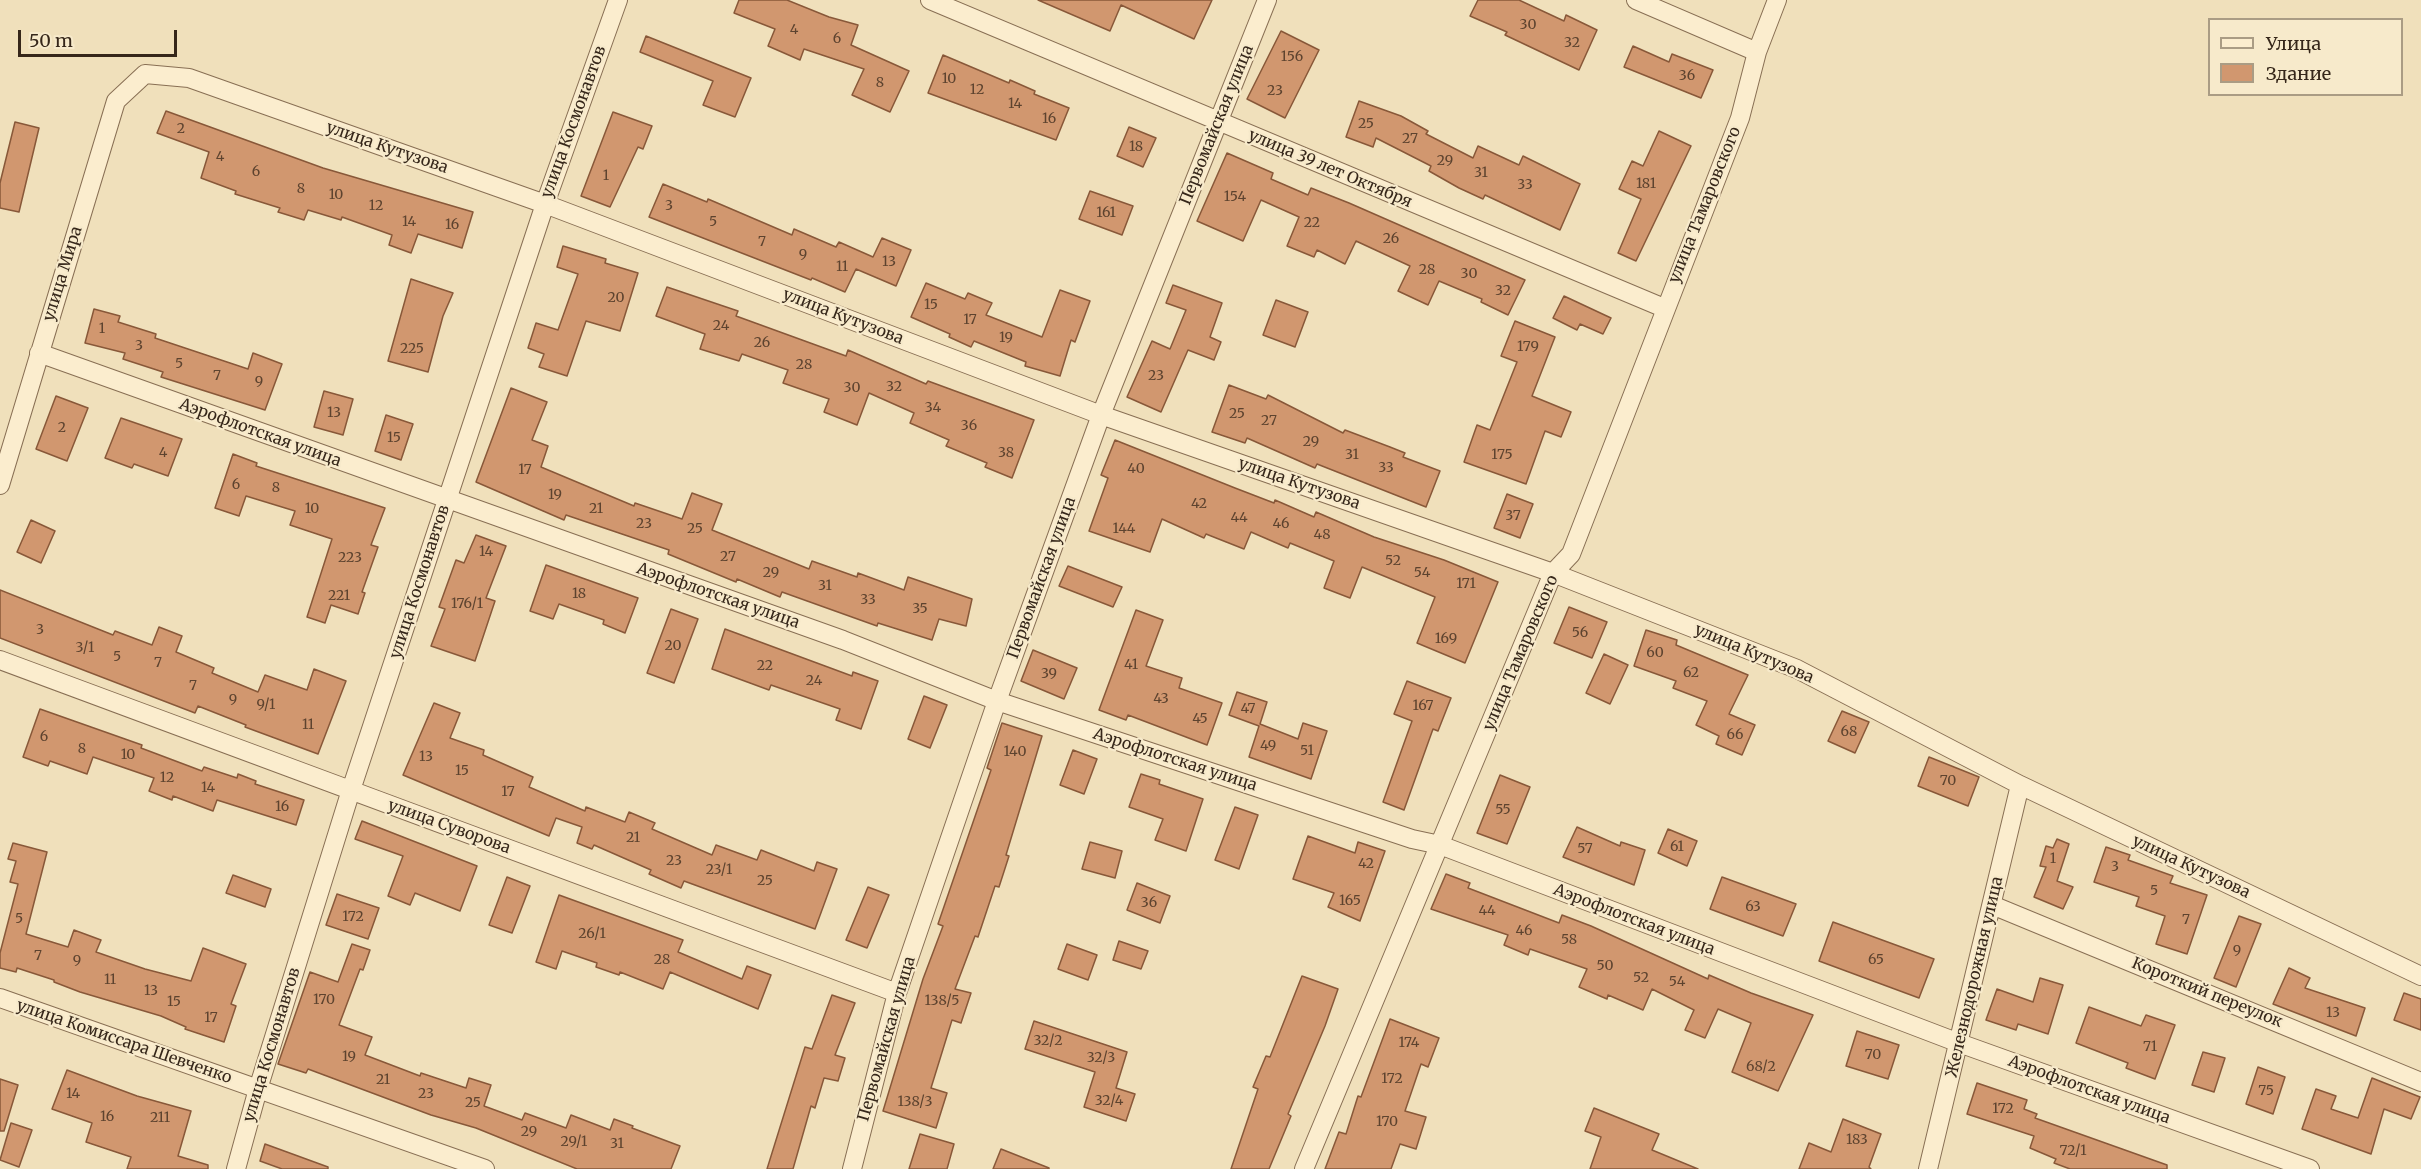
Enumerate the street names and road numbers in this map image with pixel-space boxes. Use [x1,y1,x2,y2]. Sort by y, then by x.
street label: Первомайская улица [1176,42,1258,208]
street label: улица Космонавтов [538,43,610,201]
street label: улица Кутузова [324,118,450,178]
street label: улица Тамаровского [1665,124,1745,286]
street label: улица 39 лет Октября [1245,126,1415,212]
street label: улица Мира [39,224,87,324]
street label: улица Кутузова [780,285,906,349]
street label: Аэрофлотская улица [176,395,344,471]
street label: улица Кутузова [1236,454,1362,514]
street label: Первомайская улица [1004,494,1080,662]
street label: улица Космонавтов [386,503,454,661]
street label: Аэрофлотская улица [634,559,802,633]
street label: улица Тамаровского [1480,572,1562,734]
street label: улица Кутузова [1691,620,1817,688]
street label: Аэрофлотская улица [1091,724,1259,796]
street label: улица Суворова [385,796,513,858]
street label: улица Кутузова [2129,831,2253,903]
street label: Железнодорожная улица [1943,875,2007,1079]
street label: Аэрофлотская улица [1551,880,1717,960]
street label: Первомайская улица [854,954,920,1124]
street label: Короткий переулок [2129,954,2285,1032]
street label: улица Космонавтов [239,966,305,1124]
street label: улица Комиссара Шевченко [14,996,234,1088]
street label: Аэрофлотская улица [2005,1052,2173,1128]

